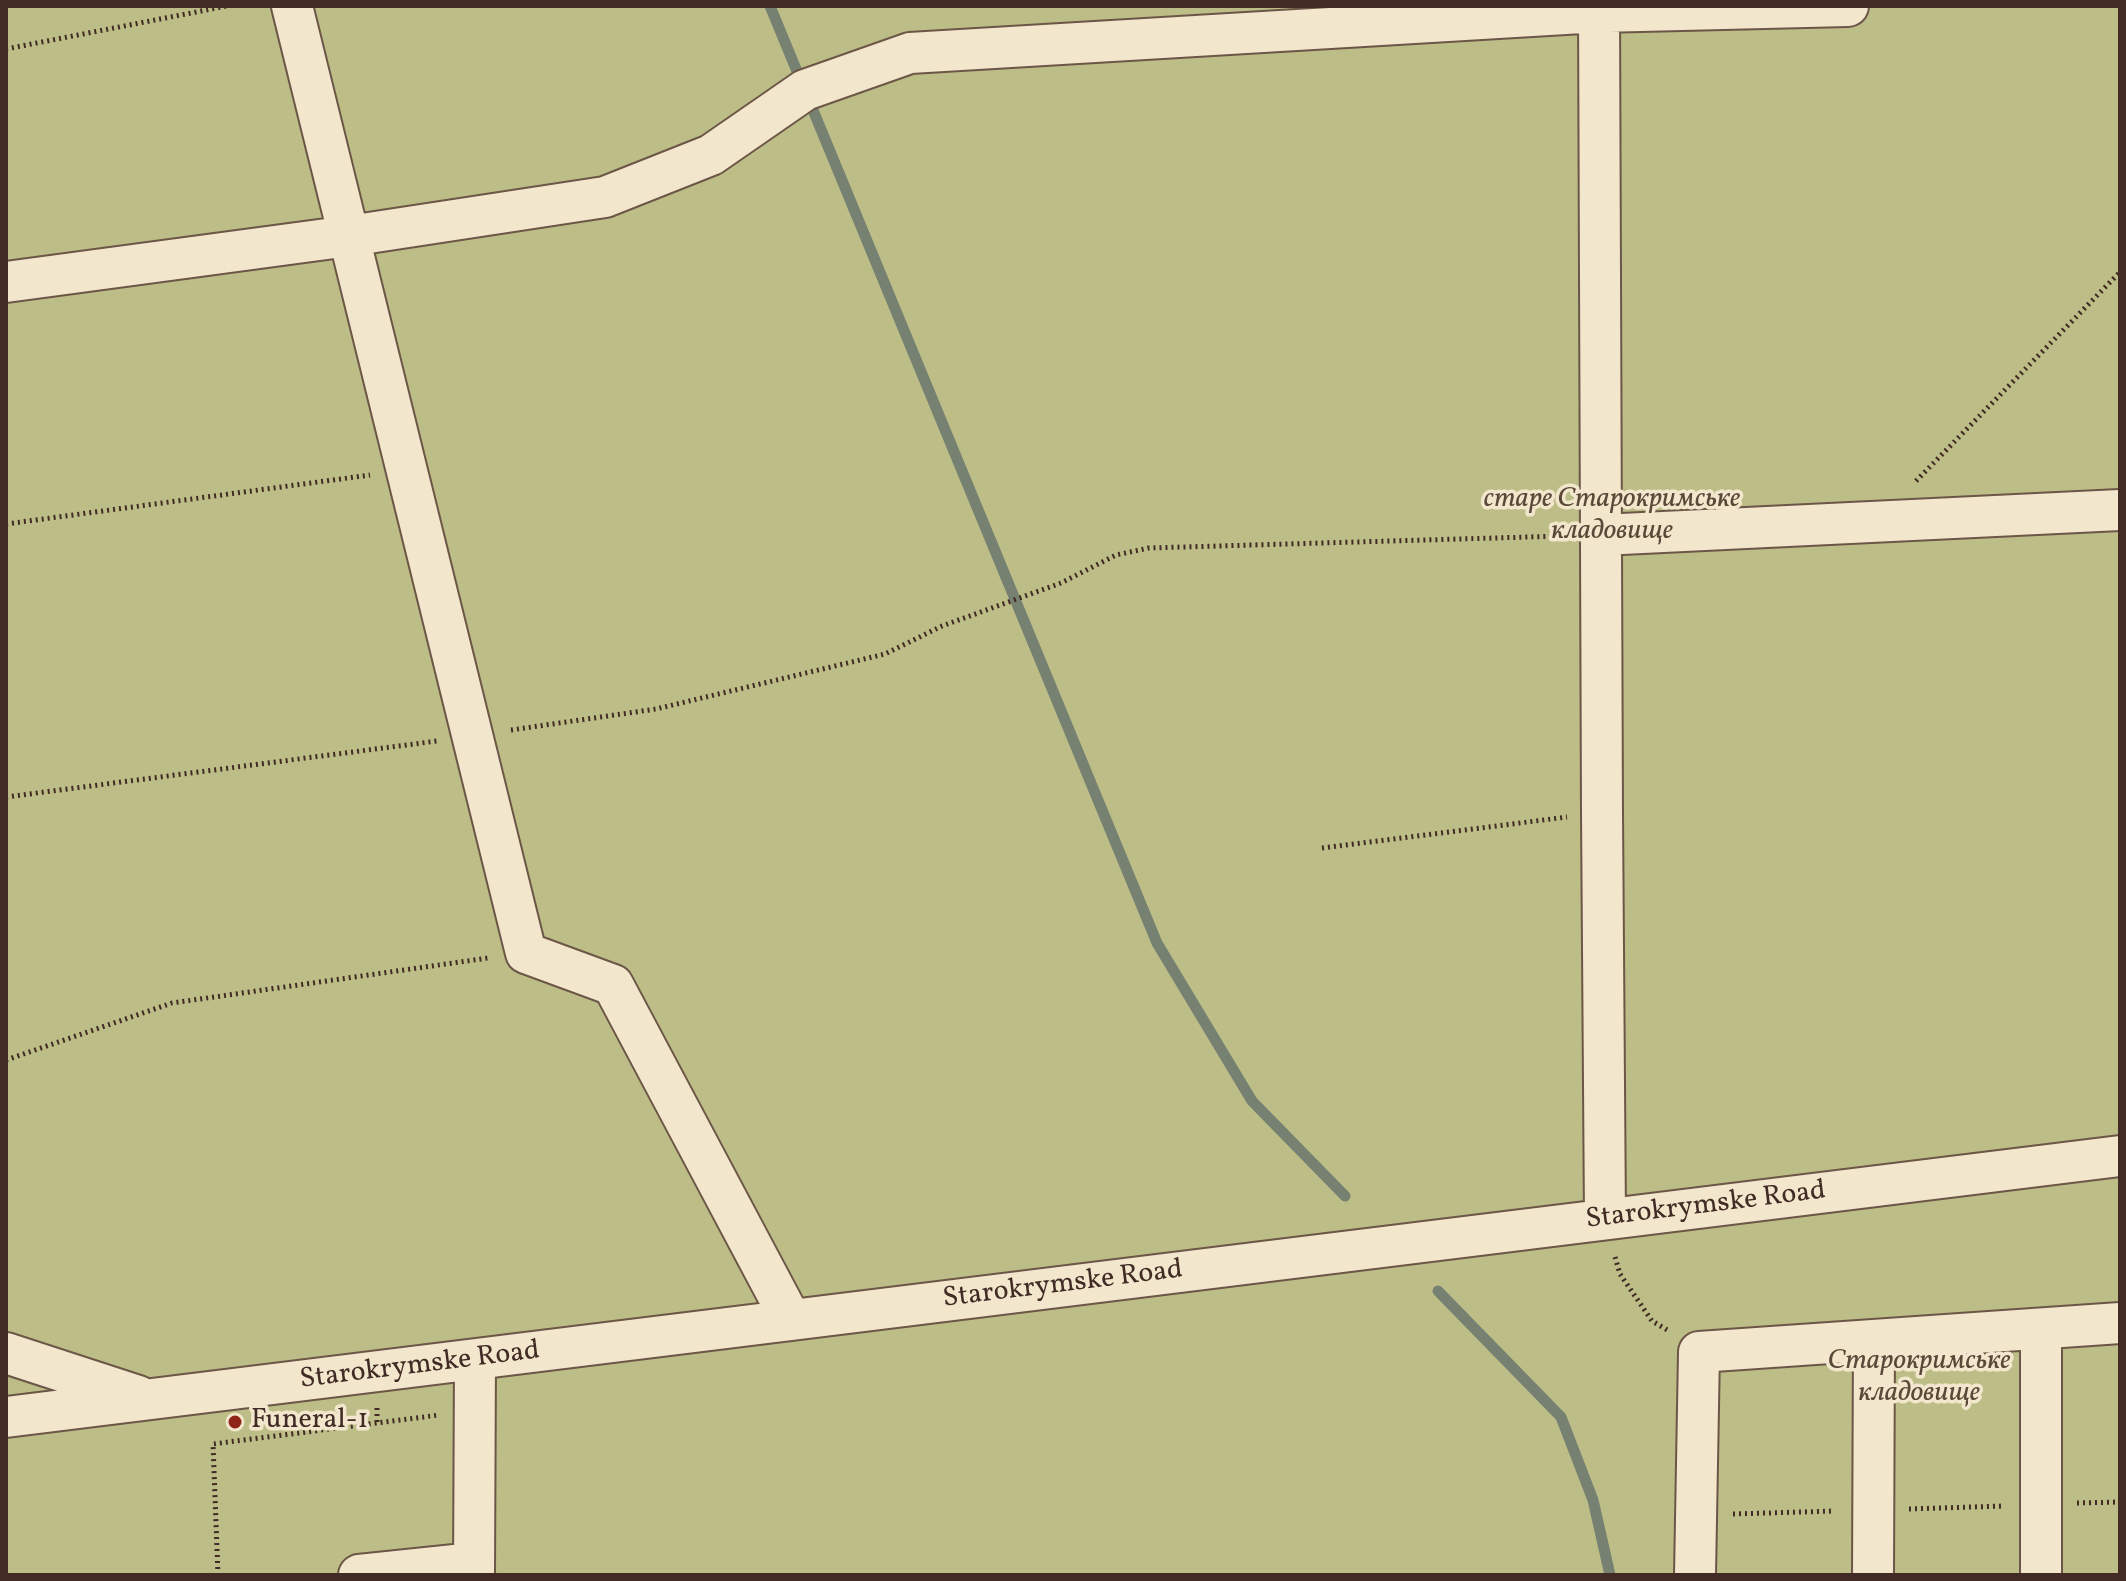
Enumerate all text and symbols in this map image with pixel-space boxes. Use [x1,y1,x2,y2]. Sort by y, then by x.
park label: старе Старокримське кладовище [1484,484,1740,550]
street label: Starokrymske Road [1584,1176,1828,1238]
street label: Starokrymske Road [941,1255,1185,1317]
street label: Starokrymske Road [298,1336,542,1398]
park label: Старокримське кладовище [1827,1346,2011,1412]
place label: Funeral-1 [251,1405,368,1439]
marker: Funeral-1 [226,1413,244,1431]

